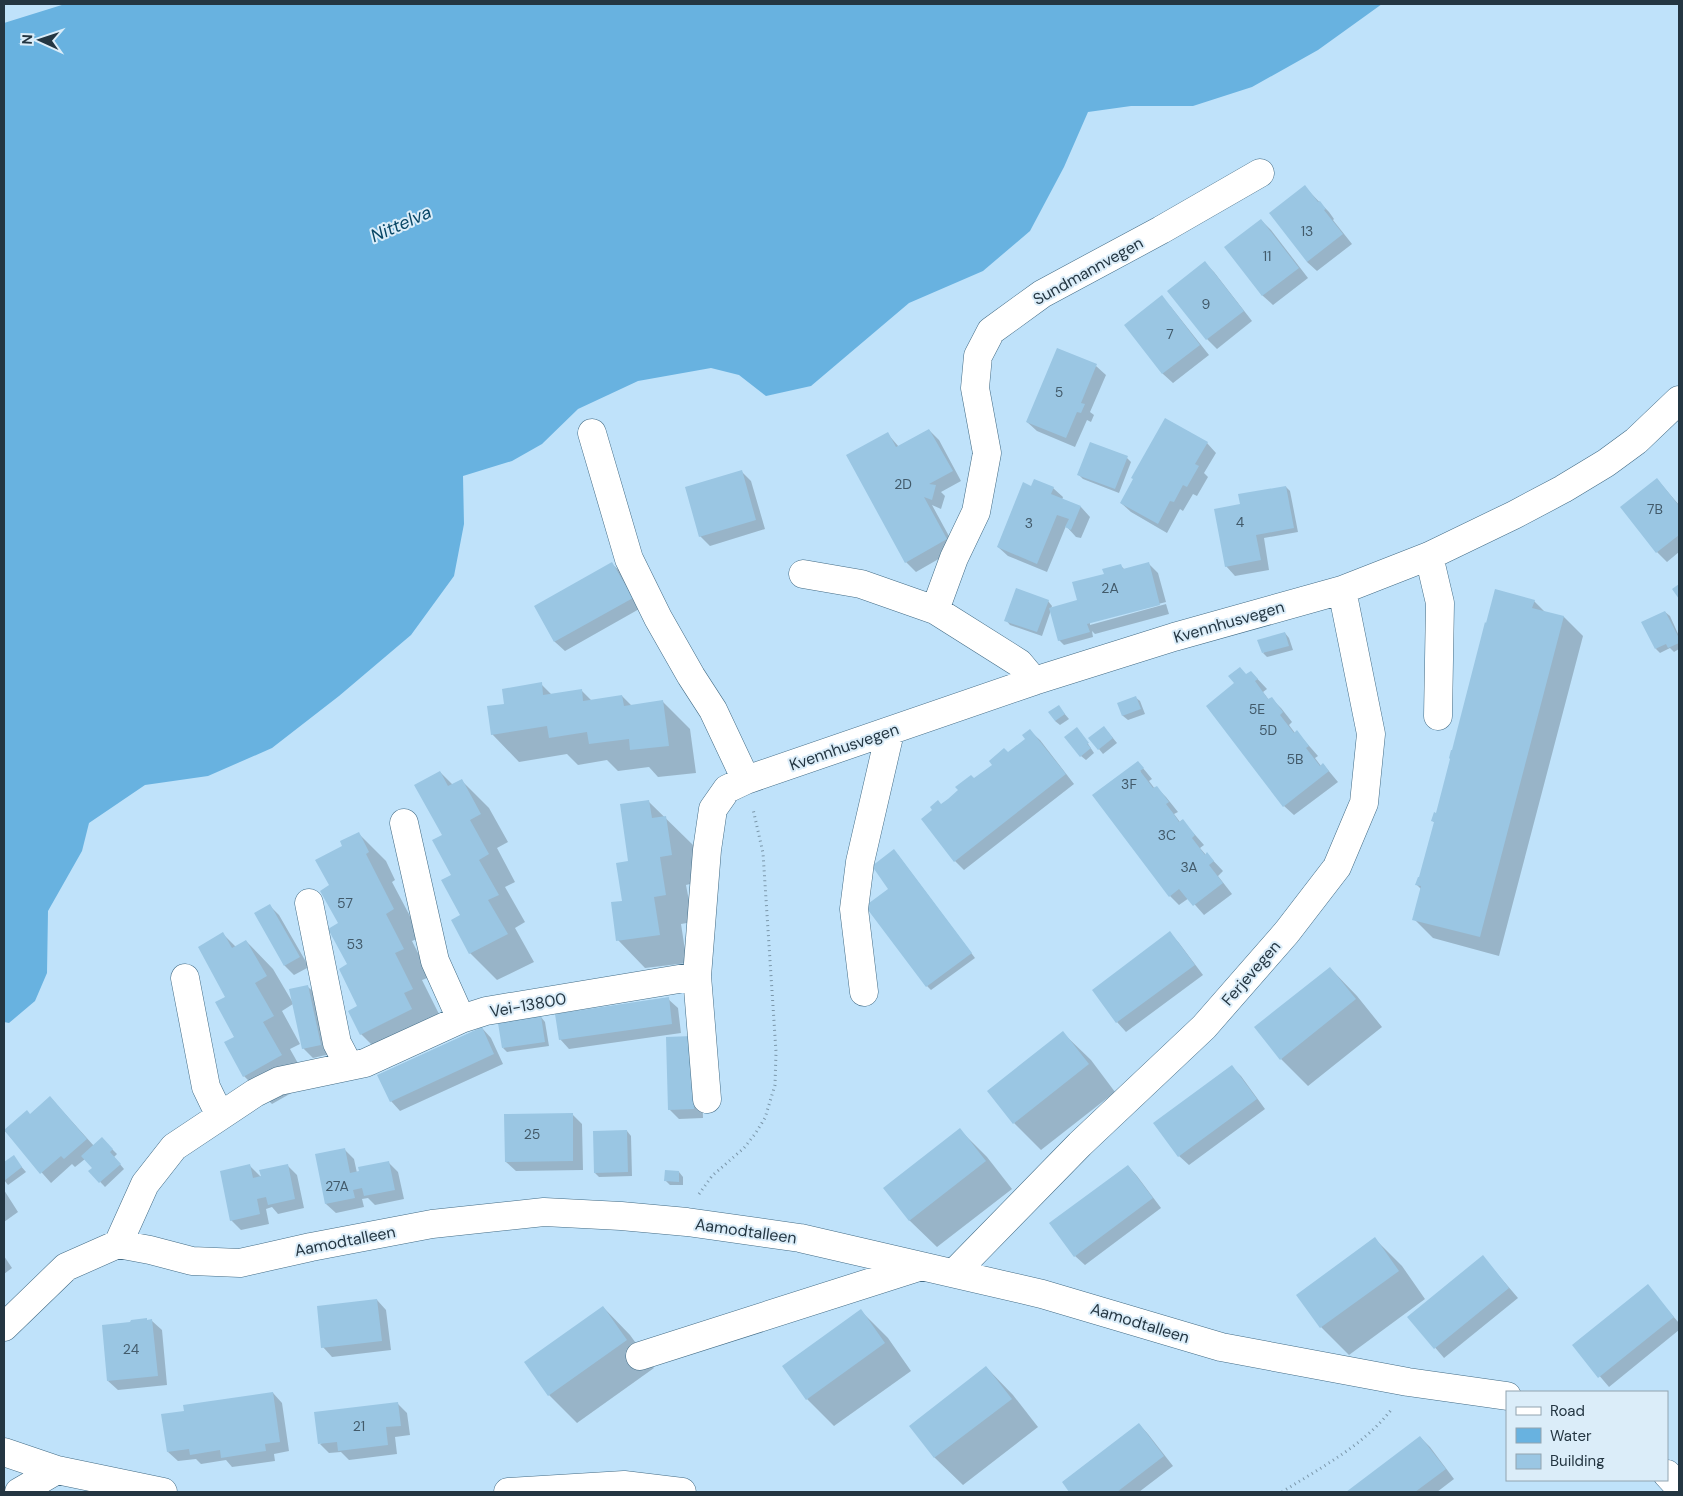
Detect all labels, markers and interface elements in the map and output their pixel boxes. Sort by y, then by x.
north arrow [15,15,65,65]
text: N [18,34,36,45]
water label: Nittelva [367,200,435,248]
house number: 13 [1301,222,1313,240]
street label: Sundmannvegen [1029,232,1147,310]
house number: 11 [1263,247,1271,265]
house number: 9 [1202,295,1211,313]
house number: 7 [1166,325,1174,343]
house number: 5 [1055,383,1063,401]
house number: 2D [894,475,912,493]
house number: 7B [1647,500,1663,518]
house number: 4 [1236,513,1245,531]
house number: 3 [1025,514,1033,532]
house number: 2A [1101,579,1119,597]
street label: Kvennhusvegen [1171,596,1287,648]
house number: 5E [1249,700,1265,718]
street label: Kvennhusvegen [787,718,901,776]
house number: 5D [1259,721,1277,739]
house number: 5B [1287,750,1303,768]
house number: 3F [1121,775,1137,793]
house number: 3C [1158,826,1176,844]
house number: 3A [1180,858,1198,876]
house number: 57 [337,894,353,912]
house number: 53 [347,935,363,953]
street label: Ferjevegen [1217,936,1285,1010]
street label: Vei-13800 [488,988,568,1022]
house number: 25 [524,1125,540,1143]
house number: 27A [325,1177,349,1195]
street label: Aamodtalleen [694,1213,798,1249]
street label: Aamodtalleen [293,1221,397,1261]
street label: Aamodtalleen [1088,1298,1192,1348]
house number: 24 [123,1340,140,1358]
legend [1506,1391,1668,1481]
text: Road [1550,1401,1585,1421]
house number: 21 [353,1417,365,1435]
text: Water [1550,1426,1592,1446]
text: Building [1550,1451,1605,1471]

